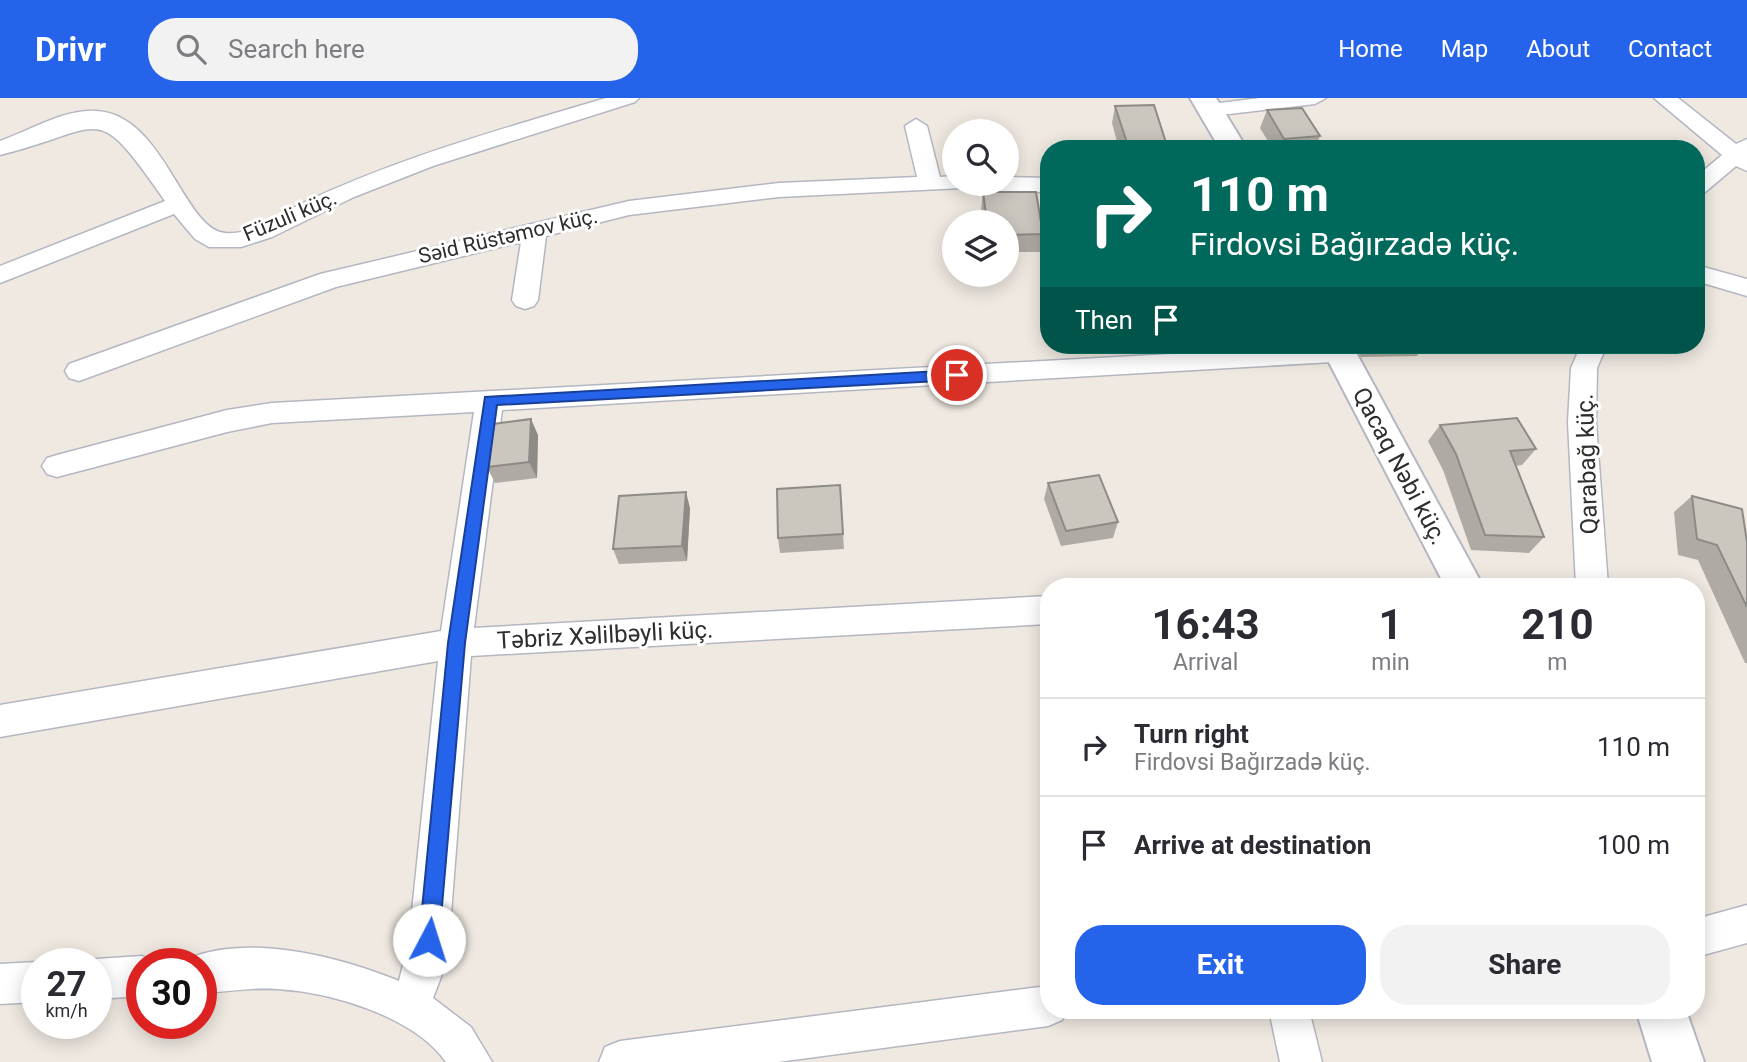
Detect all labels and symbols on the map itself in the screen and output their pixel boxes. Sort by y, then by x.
street label: Füzuli küç. [240,186,340,246]
street label: Səid Rüstəmov küç. [416,204,600,268]
pin [927,345,987,405]
street label: Qacaq Nəbi küç. [1347,383,1453,549]
street label: Qarabağ küç. [1571,393,1603,535]
street label: Təbriz Xəlilbəyli küç. [496,615,714,655]
position arrow [392,903,466,977]
speed limit sign: 30 [126,948,217,1039]

